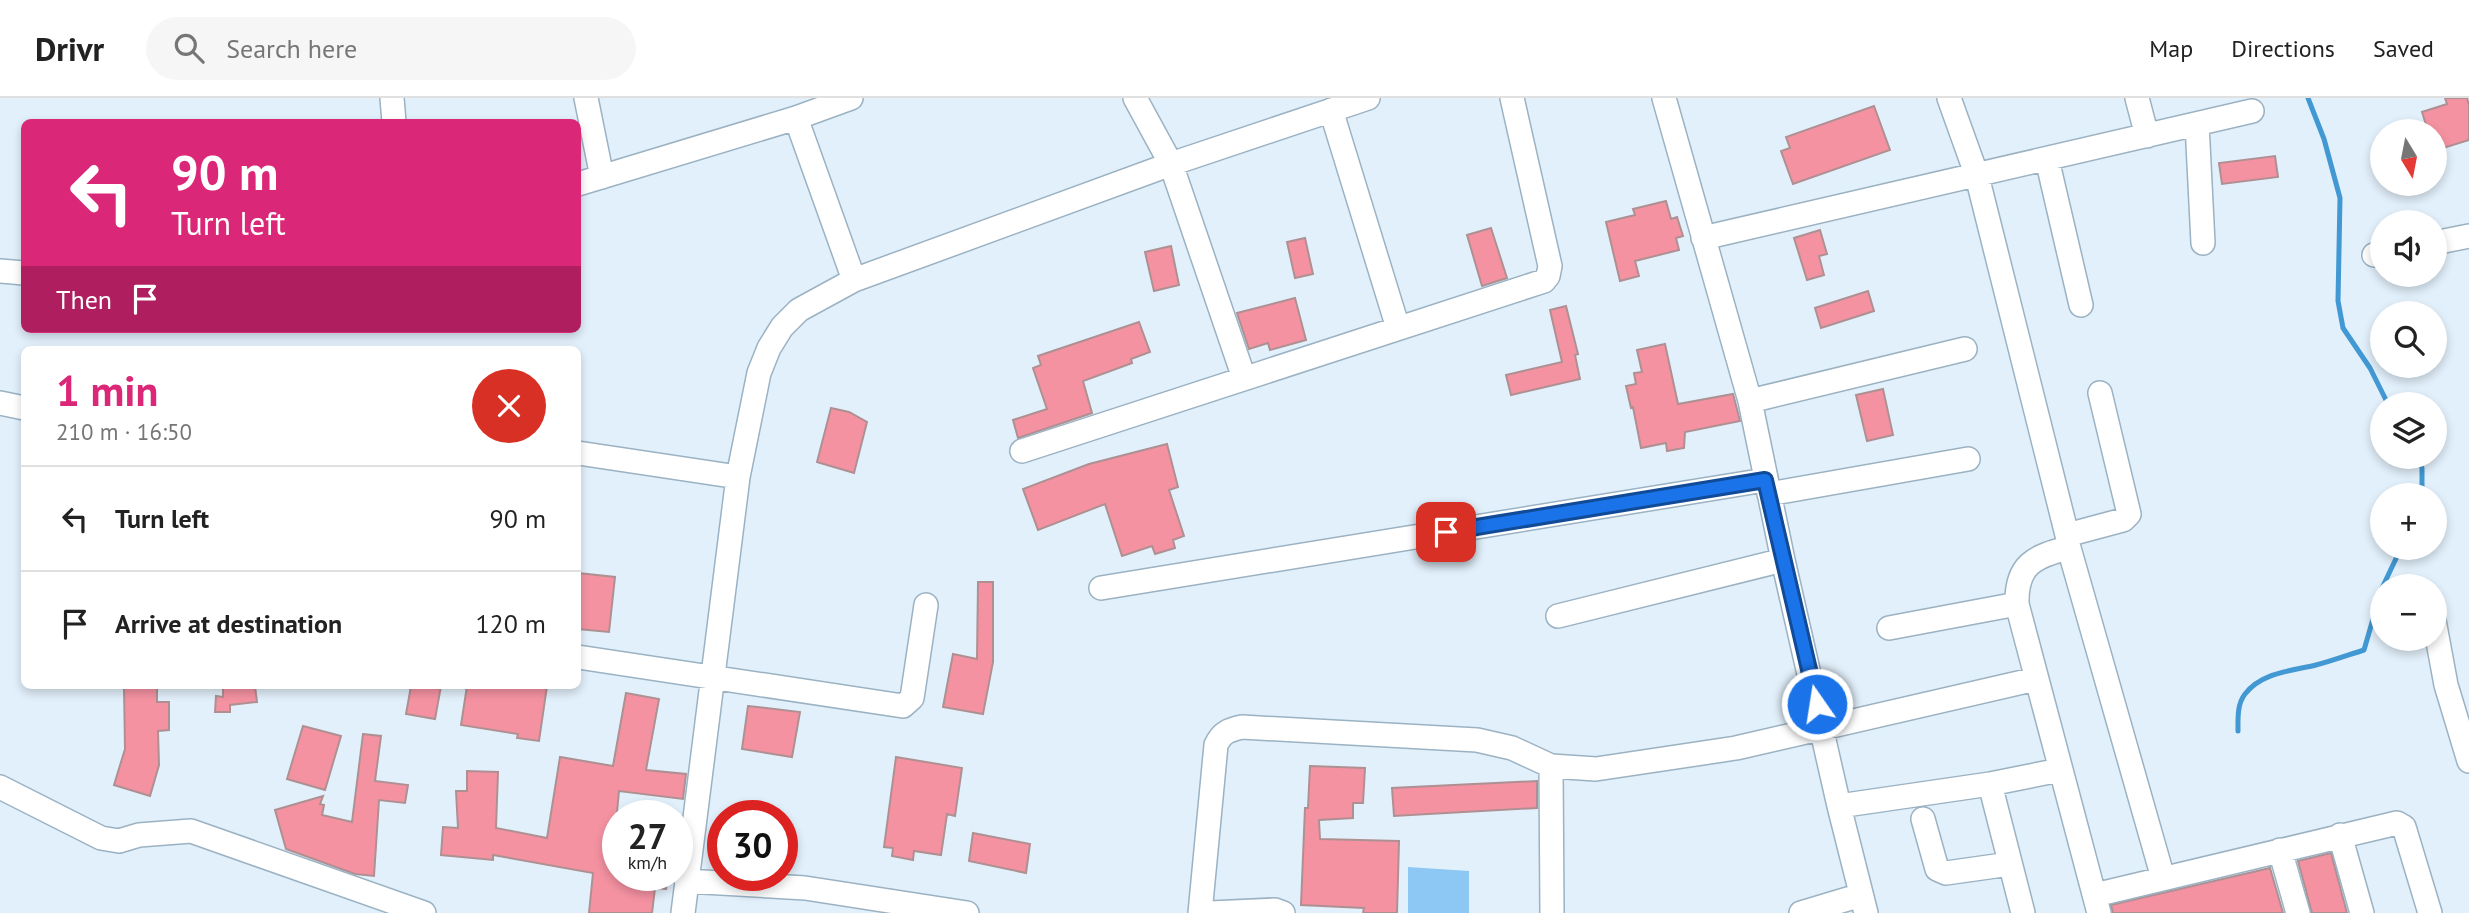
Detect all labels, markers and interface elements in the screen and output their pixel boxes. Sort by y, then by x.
search box [146,17,636,80]
text: Drivr [35,27,104,70]
icon: search [170,29,208,67]
text: Search here [226,32,357,65]
text: Map [2149,33,2193,64]
text: Directions [2231,33,2335,64]
text: Saved [2373,33,2434,64]
north arrow [2370,119,2446,196]
map controls [2370,119,2447,651]
text: 90 m [171,140,278,204]
icon: left [56,147,147,238]
text: Turn left [171,202,286,244]
button: sound [2370,210,2447,287]
icon: arrive [126,280,164,318]
text: Then [56,283,112,316]
button: search [2370,301,2447,378]
text: 1 min [56,363,158,418]
button: close [472,369,546,443]
button: layers [2370,392,2447,469]
text: 210 m · 16:50 [56,417,192,446]
button: + [2370,483,2447,560]
icon: left [56,500,94,538]
text: Turn left [115,502,209,535]
text: 90 m [490,502,546,535]
pin [1416,502,1476,562]
icon: arrive [1427,513,1465,551]
button: − [2370,574,2447,651]
icon: arrive [56,605,94,643]
text: Arrive at destination [115,607,342,640]
text: 120 m [475,607,546,640]
position arrow [1780,667,1854,741]
speed limit sign: 30 [707,800,798,891]
text: 27 [628,813,667,859]
text: km/h [628,851,667,874]

